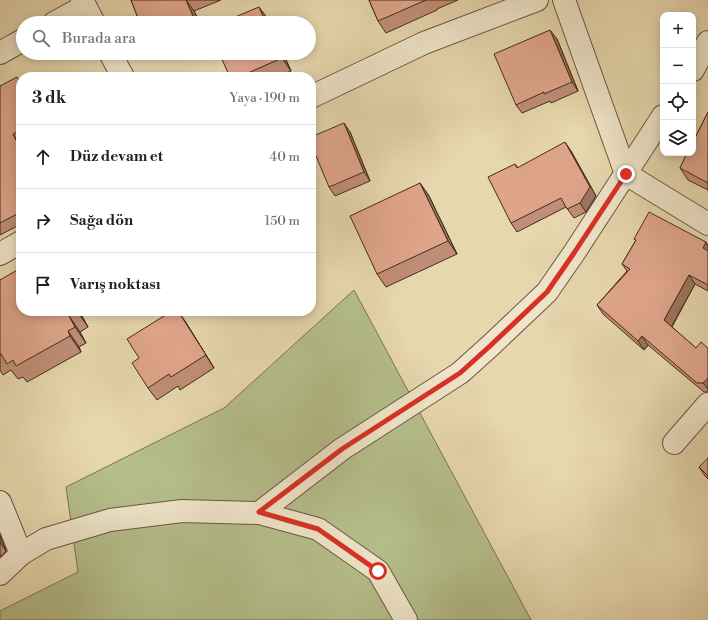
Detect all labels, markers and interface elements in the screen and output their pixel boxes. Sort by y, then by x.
map controls [660,12,696,156]
button: + [660,12,696,48]
search box [16,16,316,60]
icon: search [30,27,52,49]
text: Burada ara [62,29,136,48]
button: − [660,48,696,84]
button: locate [660,84,696,120]
text: 3 dk [32,87,66,109]
text: Yaya · 190 m [230,90,300,106]
button: layers [660,120,696,156]
icon: ahead [32,146,54,168]
text: Düz devam et [70,147,163,166]
text: 40 m [270,149,300,165]
route end [617,165,635,183]
icon: right [32,210,54,232]
text: Sağa dön [70,211,133,230]
text: 150 m [265,213,300,229]
icon: arrive [32,274,54,296]
text: Varış noktası [70,275,161,294]
route start [369,562,387,580]

